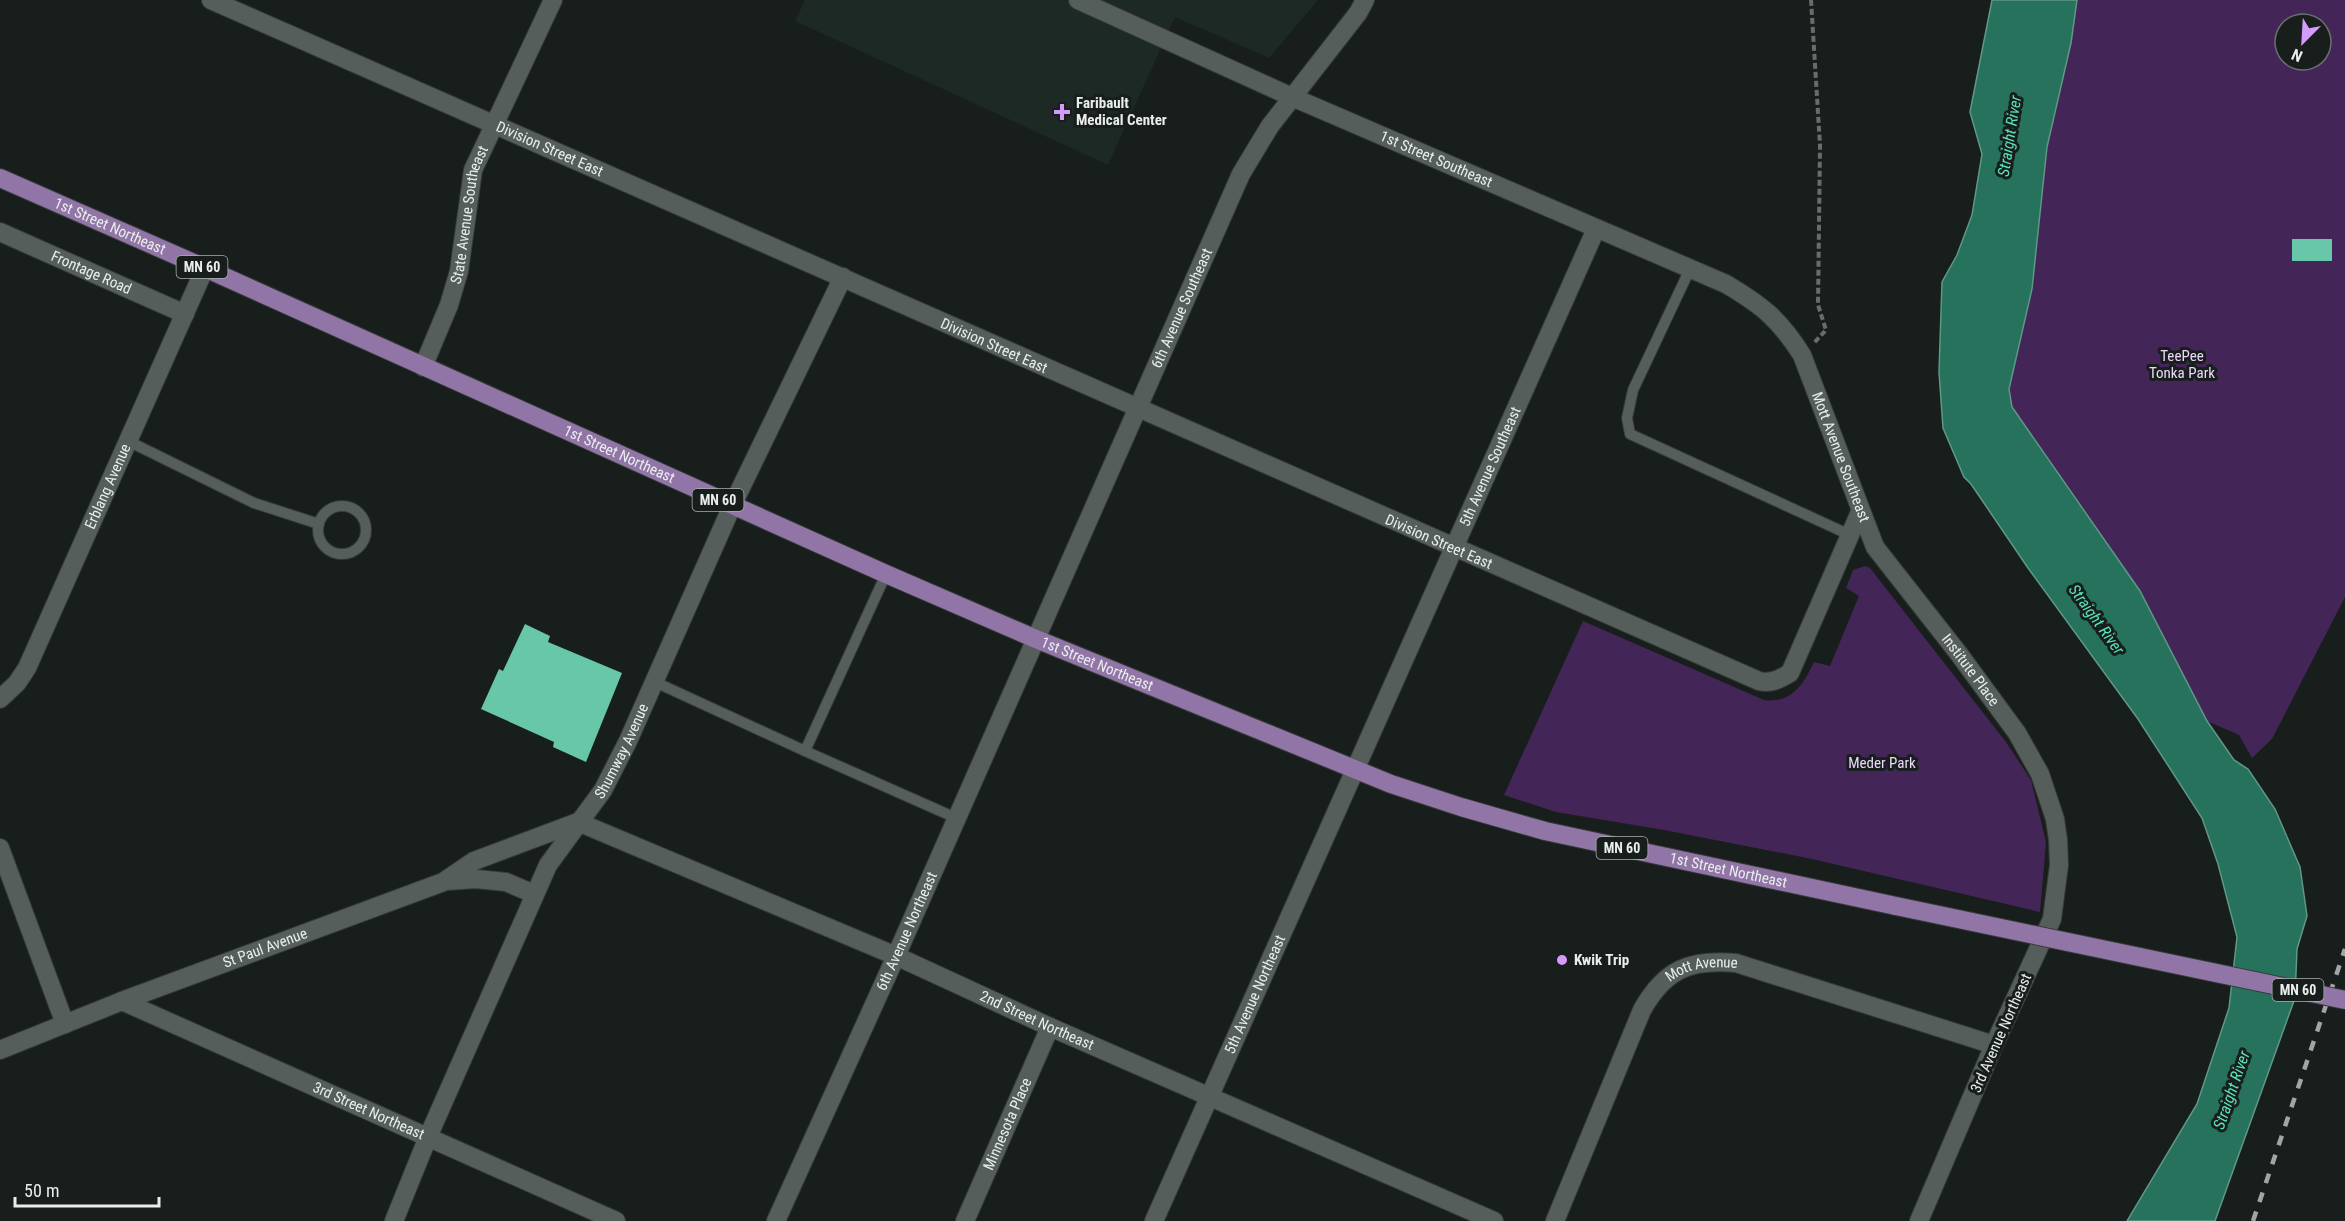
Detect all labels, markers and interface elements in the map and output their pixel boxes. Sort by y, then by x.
north arrow [2273,12,2333,72]
text: N [2289,45,2305,66]
water label: Straight River [1994,93,2025,178]
place label: Faribault Medical Center [1076,94,1167,129]
marker: Faribault Medical Center [1053,103,1071,121]
street label: Division Street East [493,117,606,180]
street label: 1st Street Southeast [1377,127,1495,191]
street label: State Avenue Southeast [447,143,492,286]
street label: 1st Street Northeast [51,194,168,259]
street label: 6th Avenue Southeast [1148,245,1216,371]
street label: Frontage Road [48,247,134,298]
road number: MN 60 [176,256,228,278]
street label: Division Street East [938,314,1050,377]
park label: TeePee Tonka Park [2149,347,2215,382]
street label: Mott Avenue Southeast [1808,389,1874,525]
street label: 5th Avenue Southeast [1456,404,1525,529]
street label: 1st Street Northeast [561,421,678,487]
street label: Erblang Avenue [81,441,135,532]
road number: MN 60 [692,489,744,511]
street label: Division Street East [1383,510,1495,573]
water label: Straight River [2065,581,2129,659]
street label: Institute Place [1938,630,2003,710]
street label: 1st Street Northeast [1038,633,1156,695]
street label: Shumway Avenue [591,701,652,802]
park label: Meder Park [1848,754,1916,772]
road number: MN 60 [1596,837,1648,859]
street label: 1st Street Northeast [1668,849,1789,892]
street label: 6th Avenue Northeast [873,869,941,993]
street label: St Paul Avenue [220,924,310,972]
street label: 5th Avenue Northeast [1221,932,1289,1057]
place label: Kwik Trip [1574,951,1629,969]
marker: Kwik Trip [1555,953,1569,967]
street label: Mott Avenue [1662,953,1738,985]
street label: 3rd Avenue Northeast [1967,971,2035,1095]
road number: MN 60 [2272,979,2324,1001]
street label: 2nd Street Northeast [977,987,1097,1054]
water label: Straight River [2209,1047,2254,1132]
street label: Minnesota Place [979,1075,1036,1173]
street label: 3rd Street Northeast [310,1078,427,1144]
scale bar [15,1170,159,1208]
text: 50 m [24,1180,59,1201]

